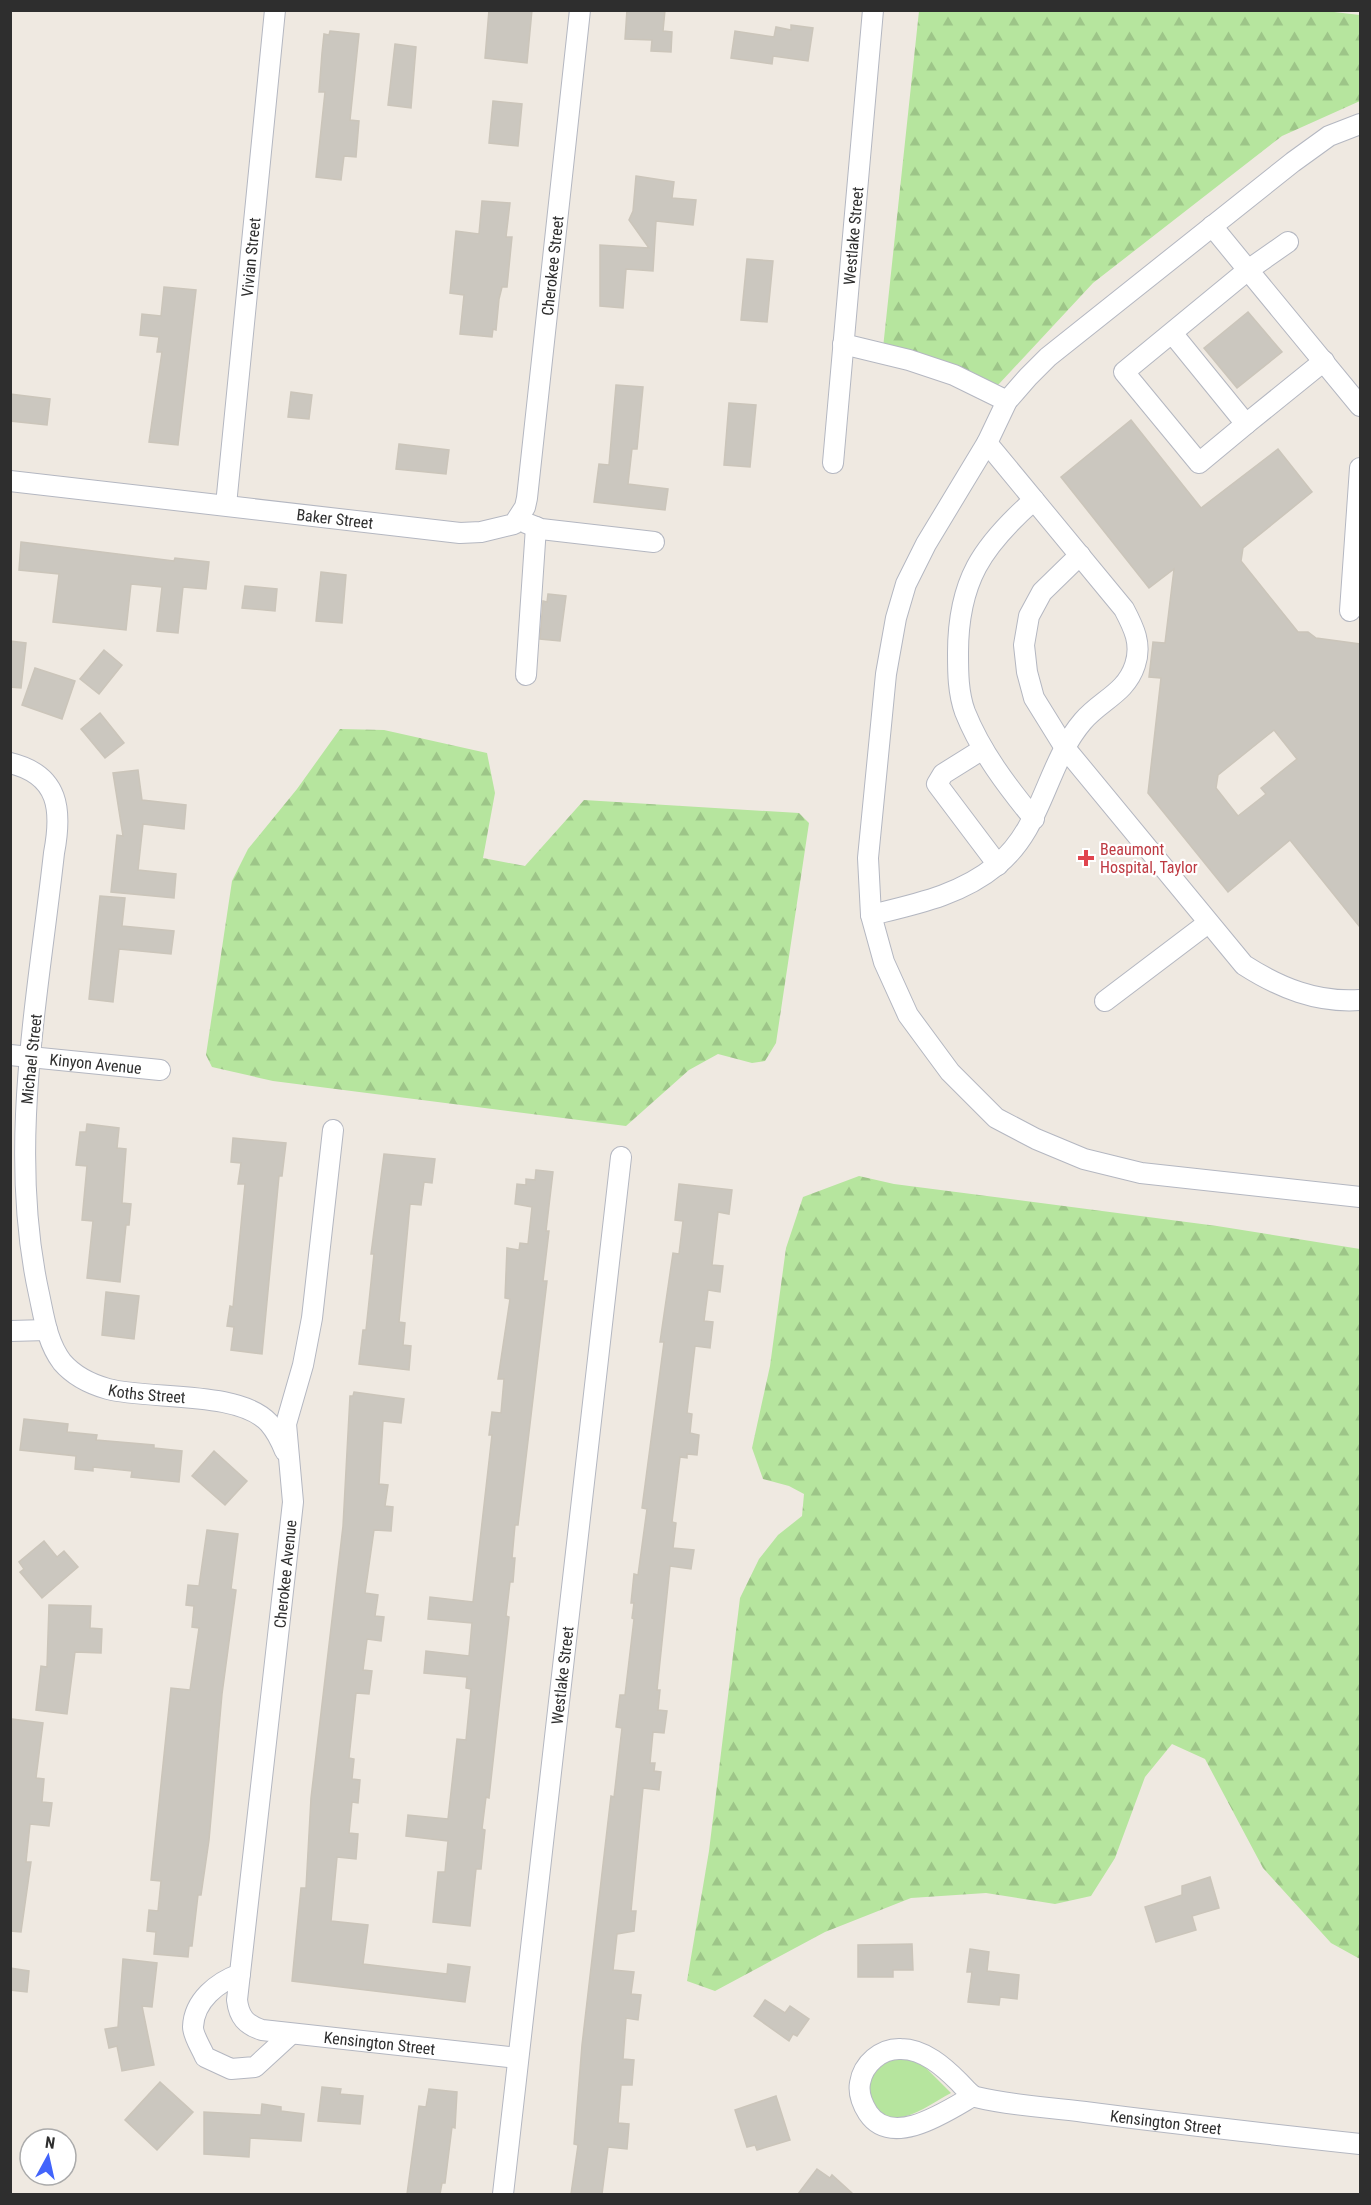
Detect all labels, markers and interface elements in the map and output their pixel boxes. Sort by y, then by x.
street label: Westlake Street [840,186,867,286]
street label: Cherokee Street [538,215,568,317]
street label: Vivian Street [238,216,264,298]
street label: Baker Street [295,505,374,533]
place label: Beaumont Hospital, Taylor [1100,840,1198,877]
marker: Beaumont Hospital, Taylor [1077,849,1095,867]
street label: Michael Street [17,1013,46,1105]
street label: Kinyon Avenue [49,1050,142,1078]
street label: Koths Street [106,1380,187,1407]
street label: Cherokee Avenue [270,1519,301,1629]
street label: Westlake Street [548,1625,578,1725]
street label: Kensington Street [323,2028,436,2059]
street label: Kensington Street [1109,2106,1223,2139]
north arrow [18,2127,78,2187]
text: N [44,2133,56,2153]

